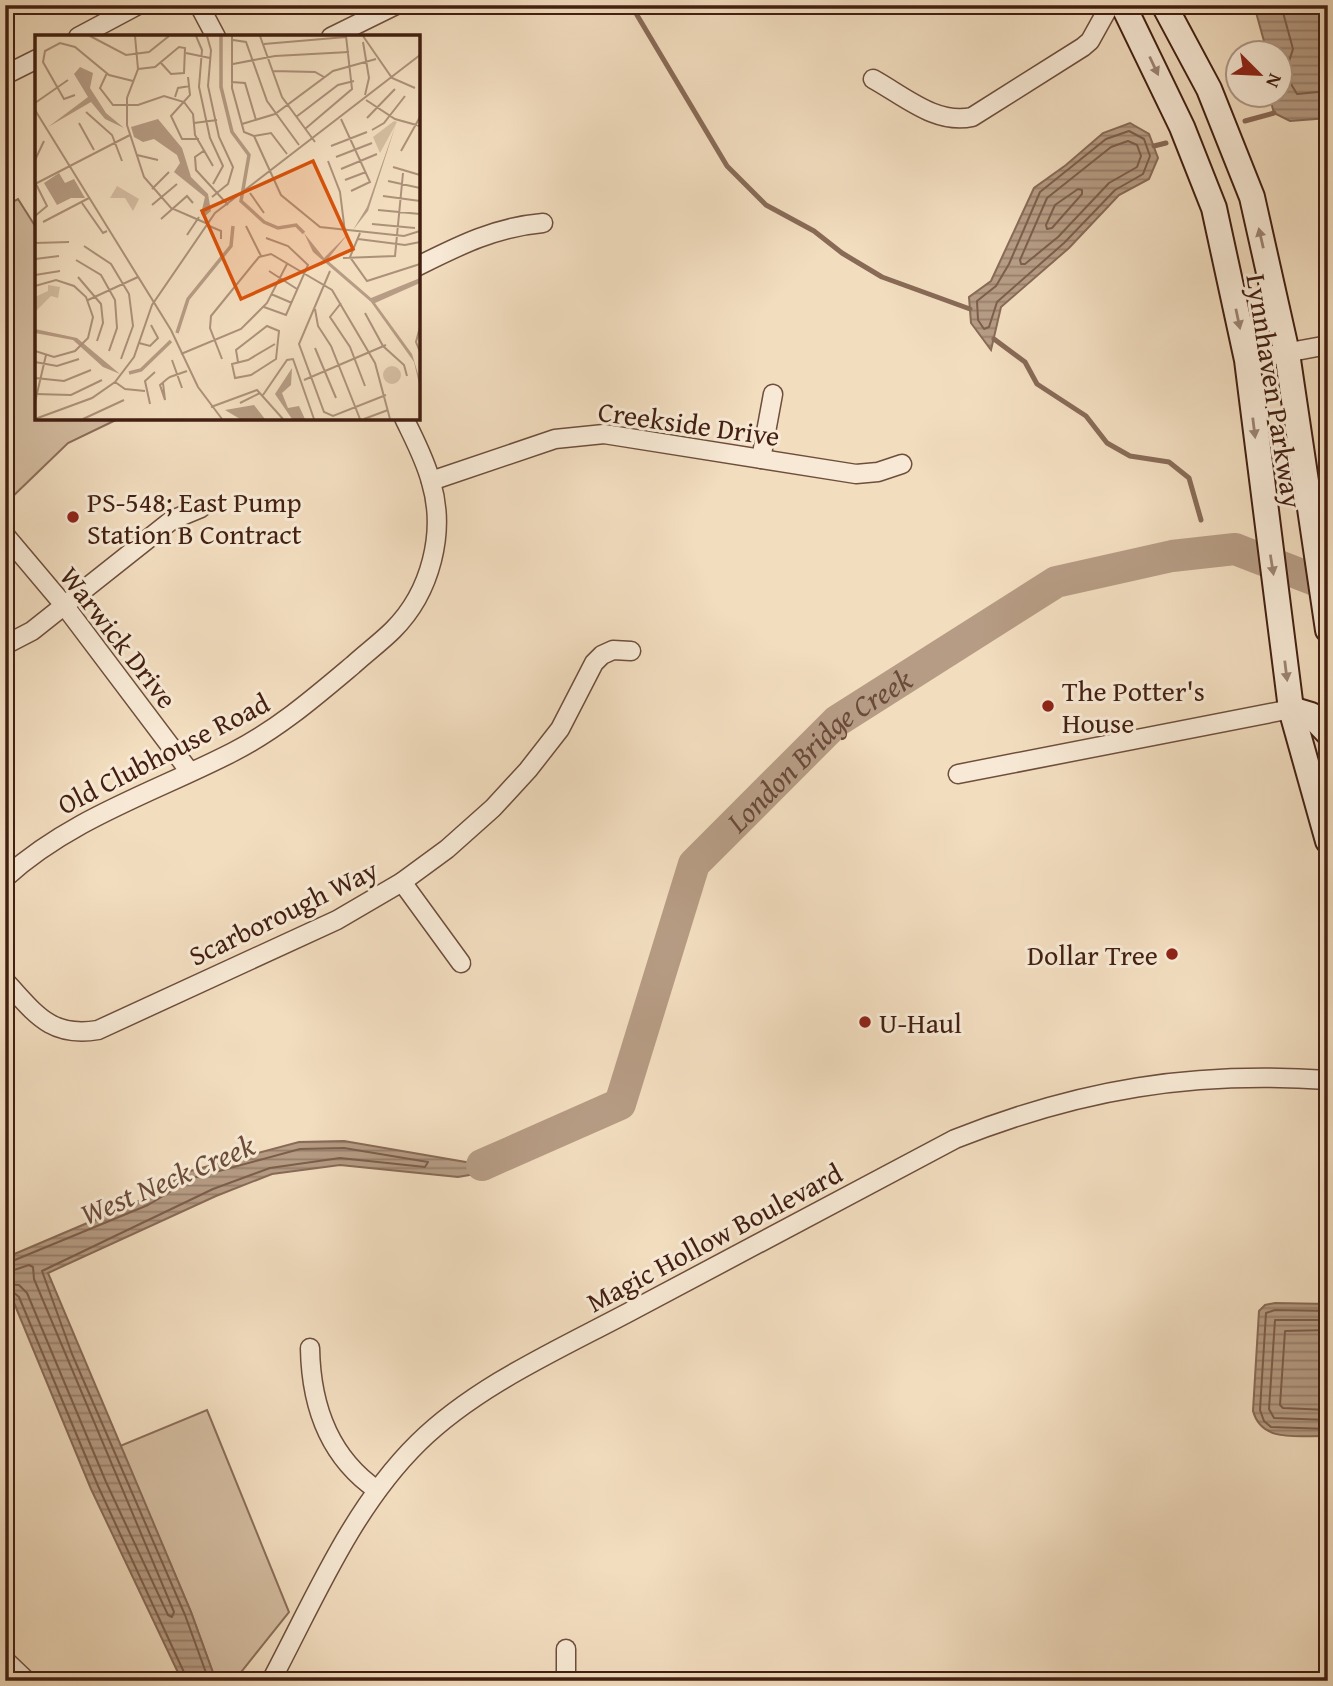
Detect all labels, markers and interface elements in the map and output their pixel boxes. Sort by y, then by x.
inset map [35,35,420,420]
north arrow [1224,38,1294,108]
one-way arrow [1148,56,1160,76]
text: N [1259,69,1290,93]
one-way arrow [1256,227,1267,249]
street label: Lynnhaven Parkway [1236,271,1314,511]
one-way arrow [1232,308,1243,330]
street label: Creekside Drive [596,390,782,456]
one-way arrow [1249,417,1260,439]
place label: PS-548; East Pump Station B Contract [87,481,302,554]
marker: PS-548; East Pump Station B Contract [65,509,81,525]
one-way arrow [1267,555,1278,577]
street label: Warwick Drive [50,557,188,717]
water label: London Bridge Creek [715,657,921,843]
one-way arrow [1281,660,1292,682]
place label: The Potter's House [1062,670,1205,743]
street label: Old Clubhouse Road [50,682,276,824]
marker: The Potter's House [1040,698,1056,714]
street label: Scarborough Way [181,848,385,976]
place label: Dollar Tree [1027,934,1158,975]
marker: Dollar Tree [1164,946,1180,962]
place label: U-Haul [879,1002,962,1043]
marker: U-Haul [857,1014,873,1030]
water label: West Neck Creek [73,1122,261,1236]
street label: Magic Hollow Boulevard [579,1152,849,1322]

